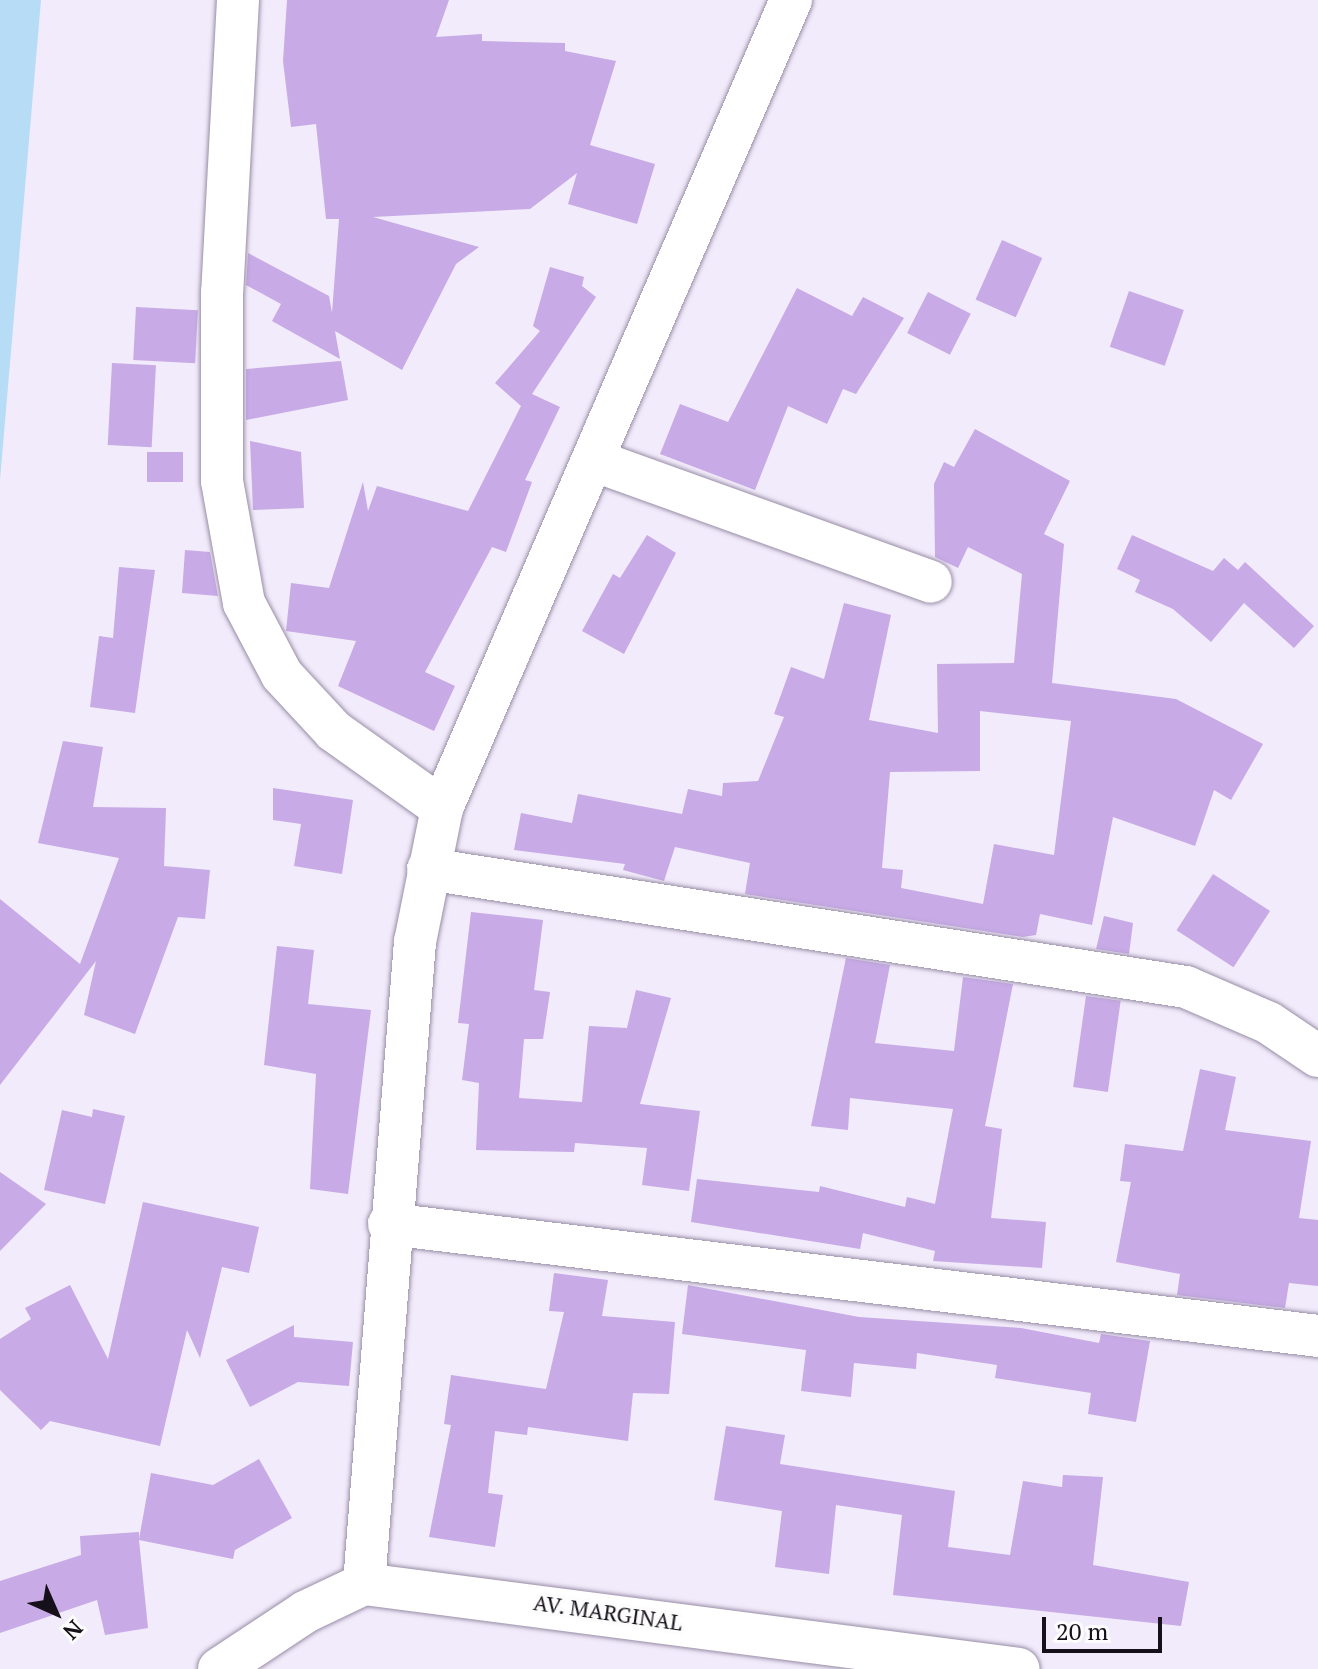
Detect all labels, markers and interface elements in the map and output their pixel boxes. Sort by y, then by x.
north arrow [16,1573,96,1653]
street label: AV. MARGINAL [531,1588,685,1636]
scale bar [1046,1601,1166,1651]
text: N [57,1614,89,1646]
text: 20 m [1056,1615,1108,1647]

